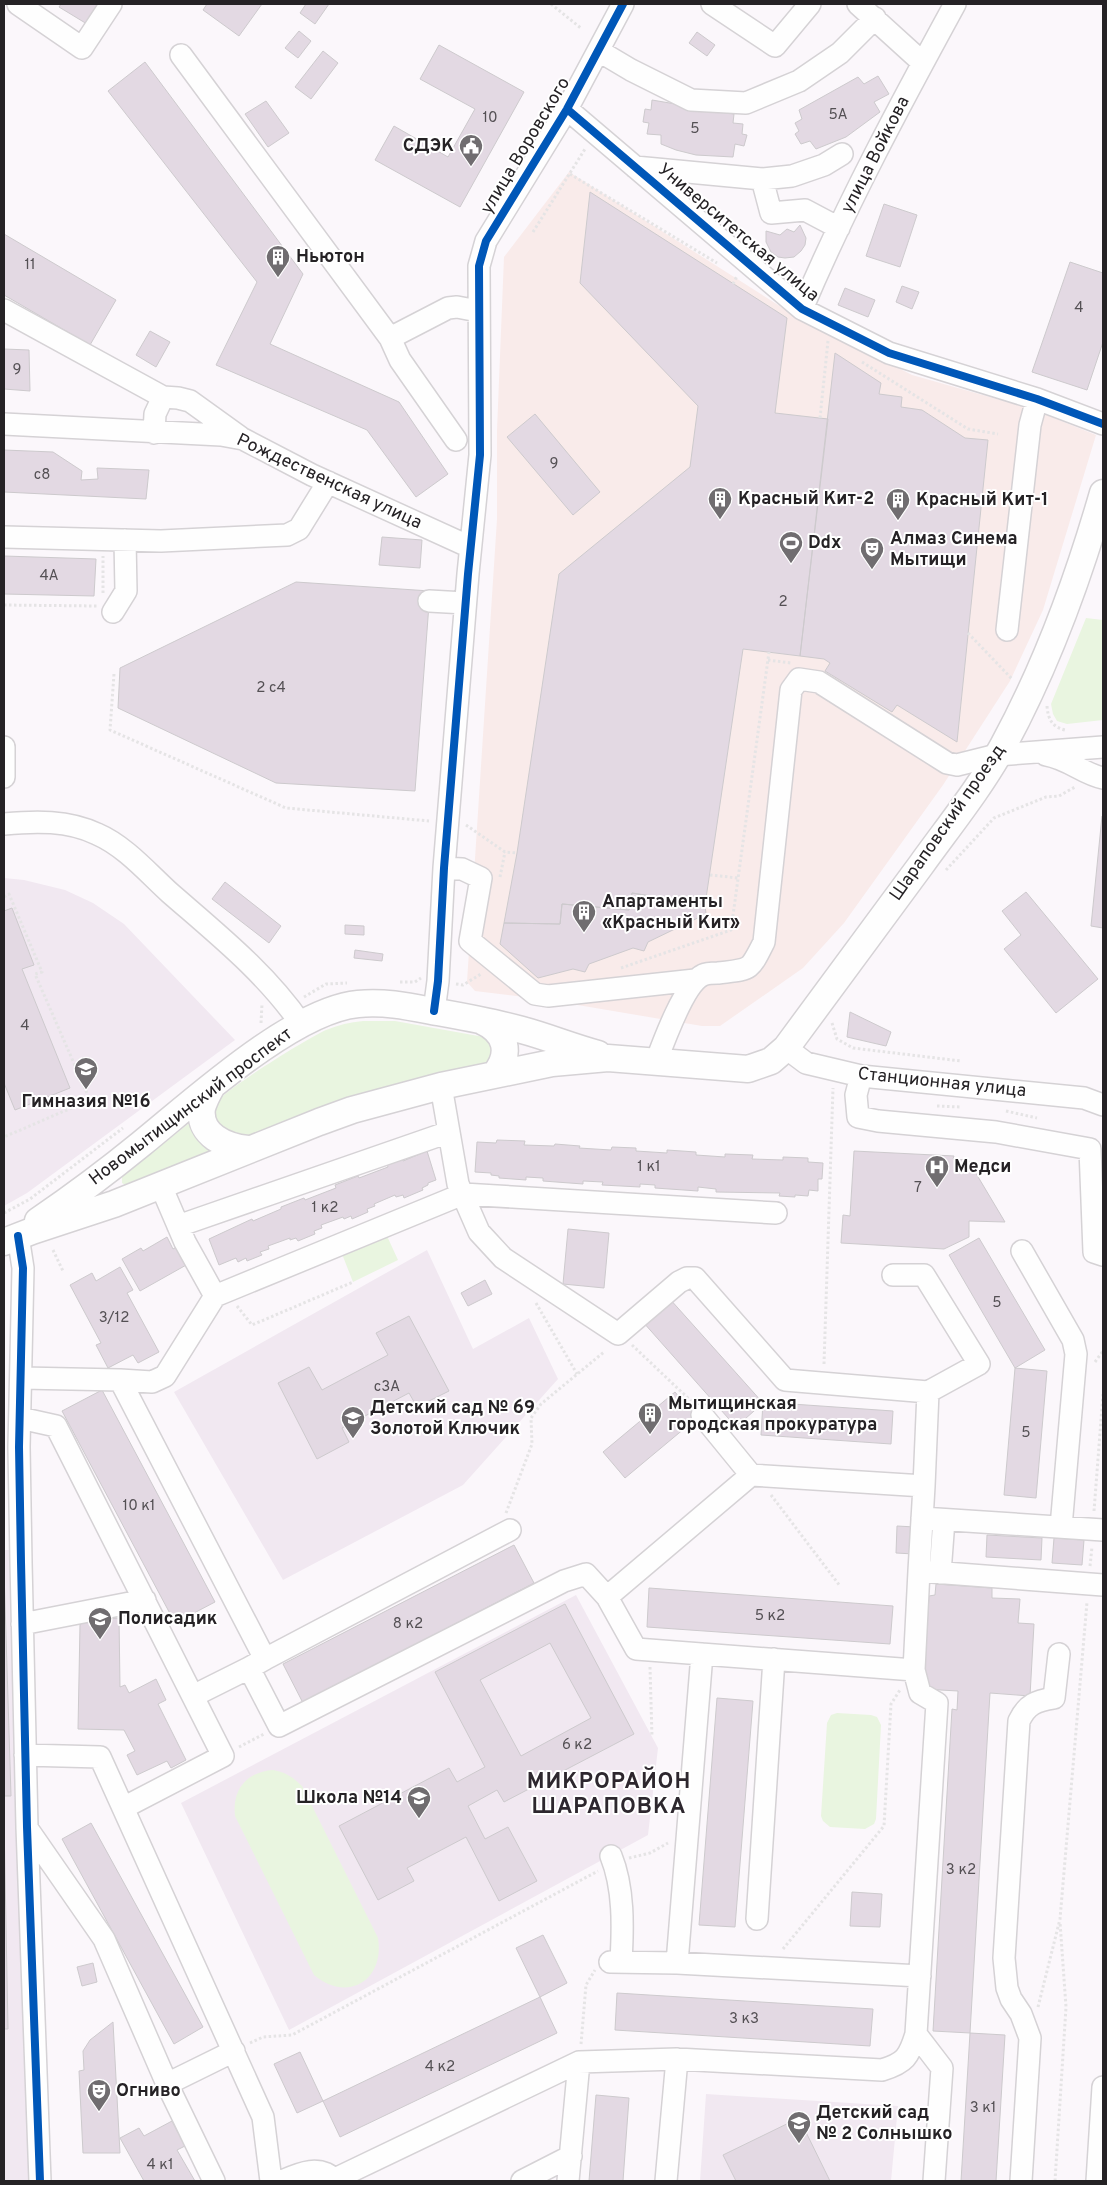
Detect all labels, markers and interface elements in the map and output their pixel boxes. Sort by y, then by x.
street label: улица Воровского [476,73,576,219]
street label: улица Войкова [837,92,915,218]
house number: 5А [828,106,848,125]
house number: 10 [482,109,498,128]
house number: 5 [690,120,700,139]
public building icon: СДЭК [458,133,484,167]
place label: СДЭК [403,135,454,158]
street label: Университетская улица [653,159,823,307]
building icon: Ньютон [265,244,291,278]
place label: Ньютон [296,246,365,269]
house number: 11 [24,256,36,275]
house number: 4 [1074,299,1084,318]
house number: 9 [13,361,21,380]
street label: Рождественская улица [233,429,425,535]
house number: 9 [550,455,558,474]
house number: с8 [34,466,50,485]
building icon: Красный Кит-2 [707,486,733,520]
building icon: Красный Кит-1 [885,487,911,521]
place label: Красный Кит-2 [738,488,874,511]
place label: Красный Кит-1 [916,489,1049,512]
place label: Алмаз Синема Мытищи [890,528,1018,572]
sports icon: Ddx [778,530,804,564]
place label: Ddx [808,532,841,555]
theatre icon: Алмаз Синема Мытищи [859,536,885,570]
house number: 4А [39,567,59,586]
house number: 2 [778,593,788,612]
house number: 2 с4 [256,679,286,698]
street label: Шараповский проезд [885,740,1011,906]
place label: Апартаменты «Красный Кит» [602,891,740,935]
building icon: Апартаменты «Красный Кит» [571,899,597,933]
house number: 4 [20,1017,30,1036]
street label: Новомытищинский проспект [85,1023,297,1191]
school or university icon: Гимназия №16 [73,1056,99,1090]
street label: Станционная улица [857,1063,1027,1103]
place label: Гимназия №16 [21,1091,151,1114]
hospital icon: Медси [924,1154,950,1188]
place label: Медси [954,1156,1011,1179]
house number: 1 к1 [637,1158,661,1177]
house number: 7 [914,1179,922,1198]
house number: 1 к2 [312,1199,338,1218]
house number: 5 [992,1294,1002,1313]
house number: 3/12 [99,1309,129,1328]
house number: с3А [374,1378,400,1397]
place label: Мытищинская городская прокуратура [668,1393,877,1437]
place label: Детский сад № 69 Золотой Ключик [370,1397,535,1441]
building icon: Мытищинская городская прокуратура [637,1401,663,1435]
school or university icon: Детский сад № 69 Золотой Ключик [340,1405,366,1439]
house number: 5 [1021,1424,1031,1443]
house number: 10 к1 [123,1497,155,1516]
school or university icon: Полисадик [87,1606,113,1640]
house number: 5 к2 [755,1607,785,1626]
place label: Полисадик [118,1608,218,1631]
house number: 8 к2 [393,1615,423,1634]
house number: 6 к2 [562,1736,592,1755]
district label: МИКРОРАЙОН ШАРАПОВКА [527,1766,691,1821]
school or university icon: Школа №14 [406,1785,432,1819]
place label: Школа №14 [296,1787,402,1810]
house number: 3 к2 [946,1861,976,1880]
house number: 3 к3 [729,2010,759,2029]
house number: 4 к2 [425,2058,455,2077]
theatre icon: Огниво [86,2078,112,2112]
place label: Огниво [116,2080,181,2103]
house number: 3 к1 [970,2099,996,2118]
place label: Детский сад № 2 Солнышко [816,2102,953,2146]
school or university icon: Детский сад № 2 Солнышко [786,2110,812,2144]
house number: 4 к1 [147,2156,174,2175]

